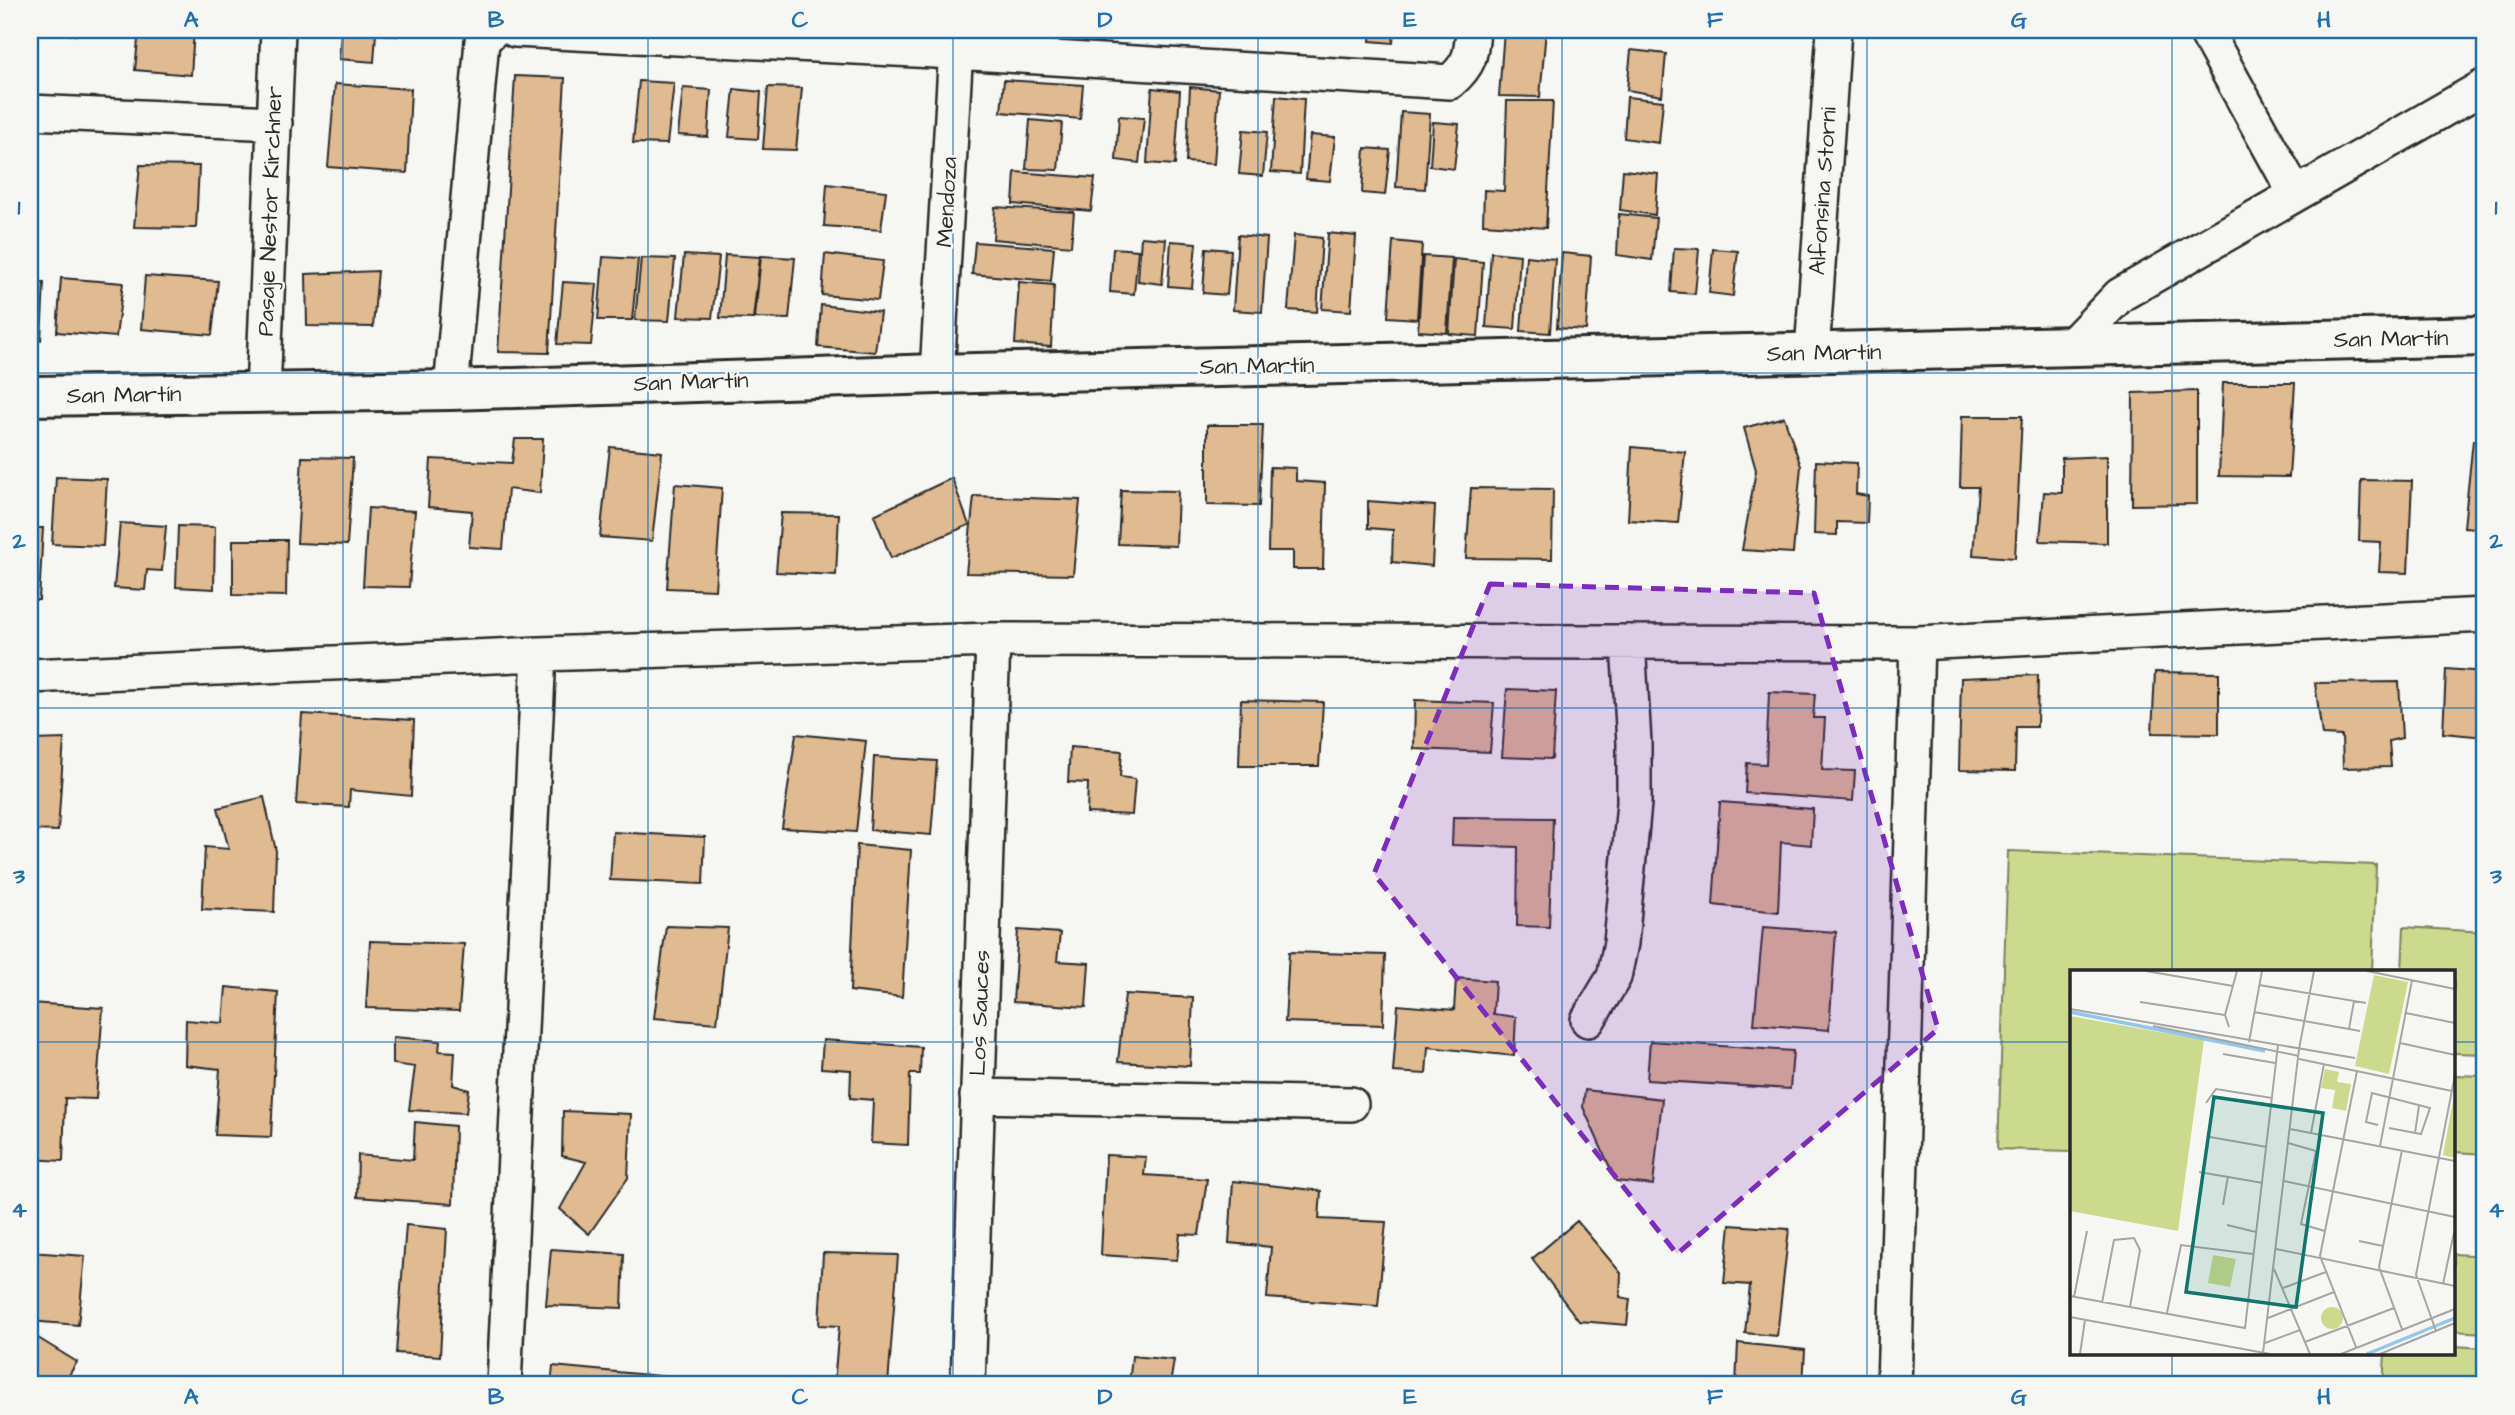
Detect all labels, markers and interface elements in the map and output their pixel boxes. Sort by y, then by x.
text: A [184,4,199,36]
text: B [488,4,505,36]
text: C [792,4,809,36]
text: D [1098,4,1113,36]
text: E [1403,4,1417,36]
text: F [1707,4,1724,36]
text: G [2011,4,2027,36]
text: H [2317,4,2331,36]
street label: Pasaje Nestor Kirchner [250,85,290,337]
street label: Alfonsina Storni [1801,105,1845,276]
street label: Mendoza [929,156,965,248]
text: 1 [18,191,21,223]
text: 1 [2495,191,2498,223]
street label: San Martín [2333,322,2449,356]
street label: San Martín [1766,336,1882,370]
street label: San Martín [1199,349,1315,383]
street label: San Martín [633,364,749,400]
street label: San Martín [66,378,182,412]
text: 2 [11,525,26,557]
text: 2 [2488,525,2503,557]
text: 3 [12,860,25,892]
text: 3 [2489,860,2502,892]
street label: Los Sauces [962,949,998,1077]
inset map [2070,970,2456,1356]
text: 4 [11,1194,27,1226]
text: 4 [2488,1194,2504,1226]
text: A [184,1381,199,1413]
text: B [488,1381,505,1413]
text: C [792,1381,809,1413]
text: D [1098,1381,1113,1413]
text: E [1403,1381,1417,1413]
text: F [1707,1381,1724,1413]
text: G [2011,1381,2027,1413]
text: H [2317,1381,2331,1413]

